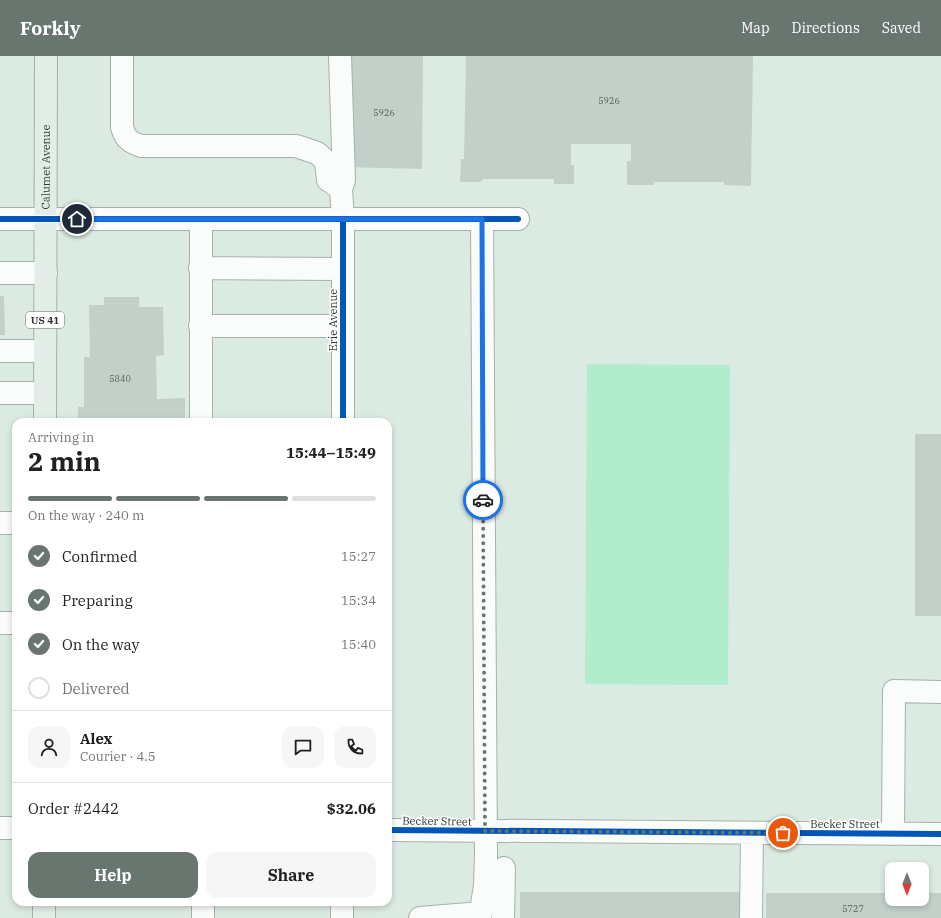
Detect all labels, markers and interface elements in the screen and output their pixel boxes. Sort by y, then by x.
text: Forkly [20,16,80,40]
text: Map [741,19,770,37]
text: Directions [792,19,860,37]
text: Saved [882,19,921,37]
house number: 5926 [598,95,620,106]
house number: 5926 [373,107,395,118]
street label: Calumet Avenue [39,125,53,209]
pin [60,202,94,236]
icon: home [66,208,88,230]
street label: Erie Avenue [326,289,340,351]
road number: US 41 [26,312,64,328]
house number: 5840 [109,373,131,384]
text: Arriving in [28,429,94,446]
text: 15:44–15:49 [286,443,376,462]
text: 2 min [28,444,101,478]
courier [463,480,503,520]
icon: car [472,489,494,511]
text: On the way · 240 m [28,507,144,524]
icon: check [28,545,50,567]
text: Confirmed [62,547,137,566]
text: 15:27 [341,548,376,565]
icon: check [28,589,50,611]
text: Preparing [62,591,133,610]
text: 15:34 [341,592,376,609]
icon: check [28,633,50,655]
text: On the way [62,635,140,654]
text: 15:40 [341,636,376,653]
text: Delivered [62,679,130,698]
button: person [28,726,70,768]
button: chat [282,726,324,768]
button: phone [334,726,376,768]
text: Alex [80,729,112,748]
text: Courier · 4.5 [80,748,156,765]
text: Order #2442 [28,799,119,818]
text: $32.06 [327,799,376,818]
street label: Becker Street [402,813,472,829]
pin [766,816,800,850]
street label: Becker Street [810,817,880,831]
icon: bag [772,822,794,844]
button: Help [28,852,198,898]
button: Share [206,852,376,898]
north arrow [885,862,929,906]
map controls [885,862,929,906]
house number: 5727 [842,903,864,914]

